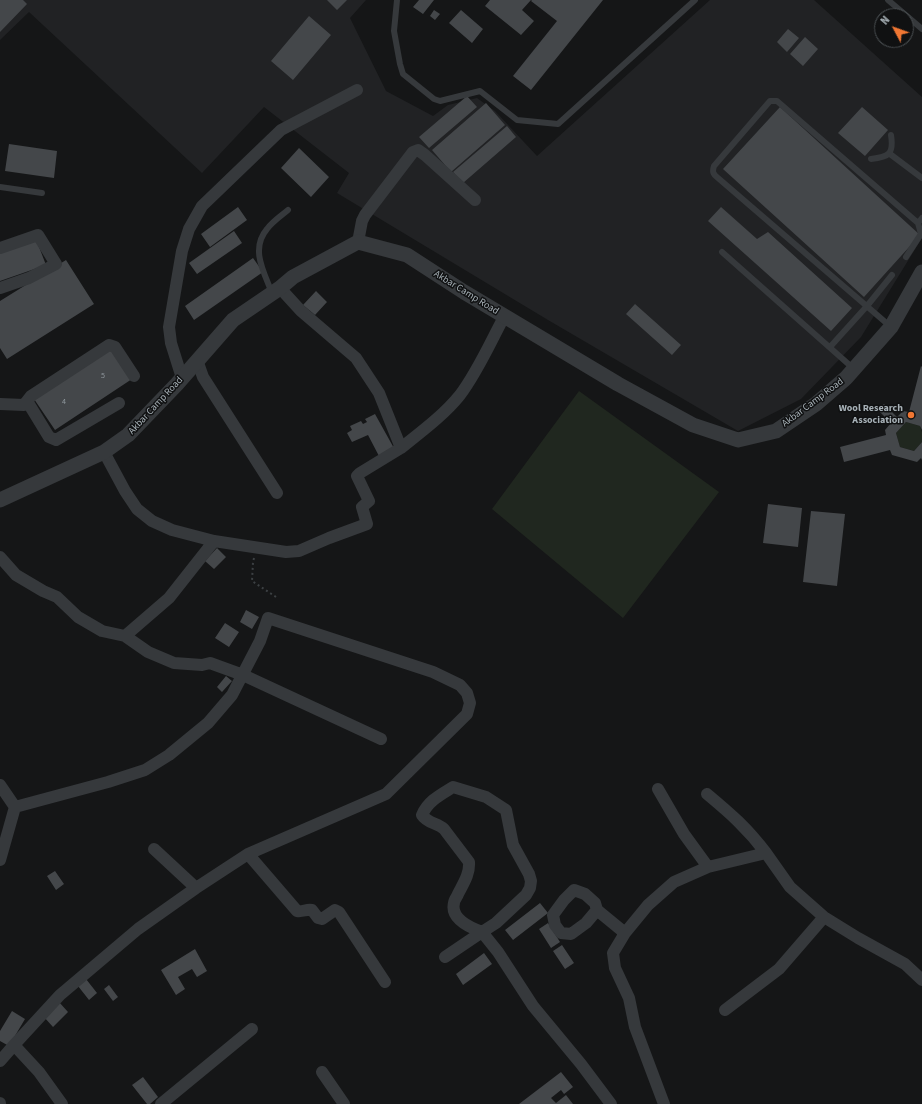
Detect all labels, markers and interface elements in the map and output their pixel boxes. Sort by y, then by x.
north arrow [874,8,914,48]
text: N [877,13,893,28]
street label: Akbar Camp Road [431,268,501,318]
house number: 5 [101,371,105,381]
street label: Akbar Camp Road [126,375,186,437]
street label: Akbar Camp Road [780,376,846,430]
house number: 4 [62,397,66,407]
place label: Wool Research Association [839,403,903,426]
marker: Wool Research Association [906,410,916,420]

